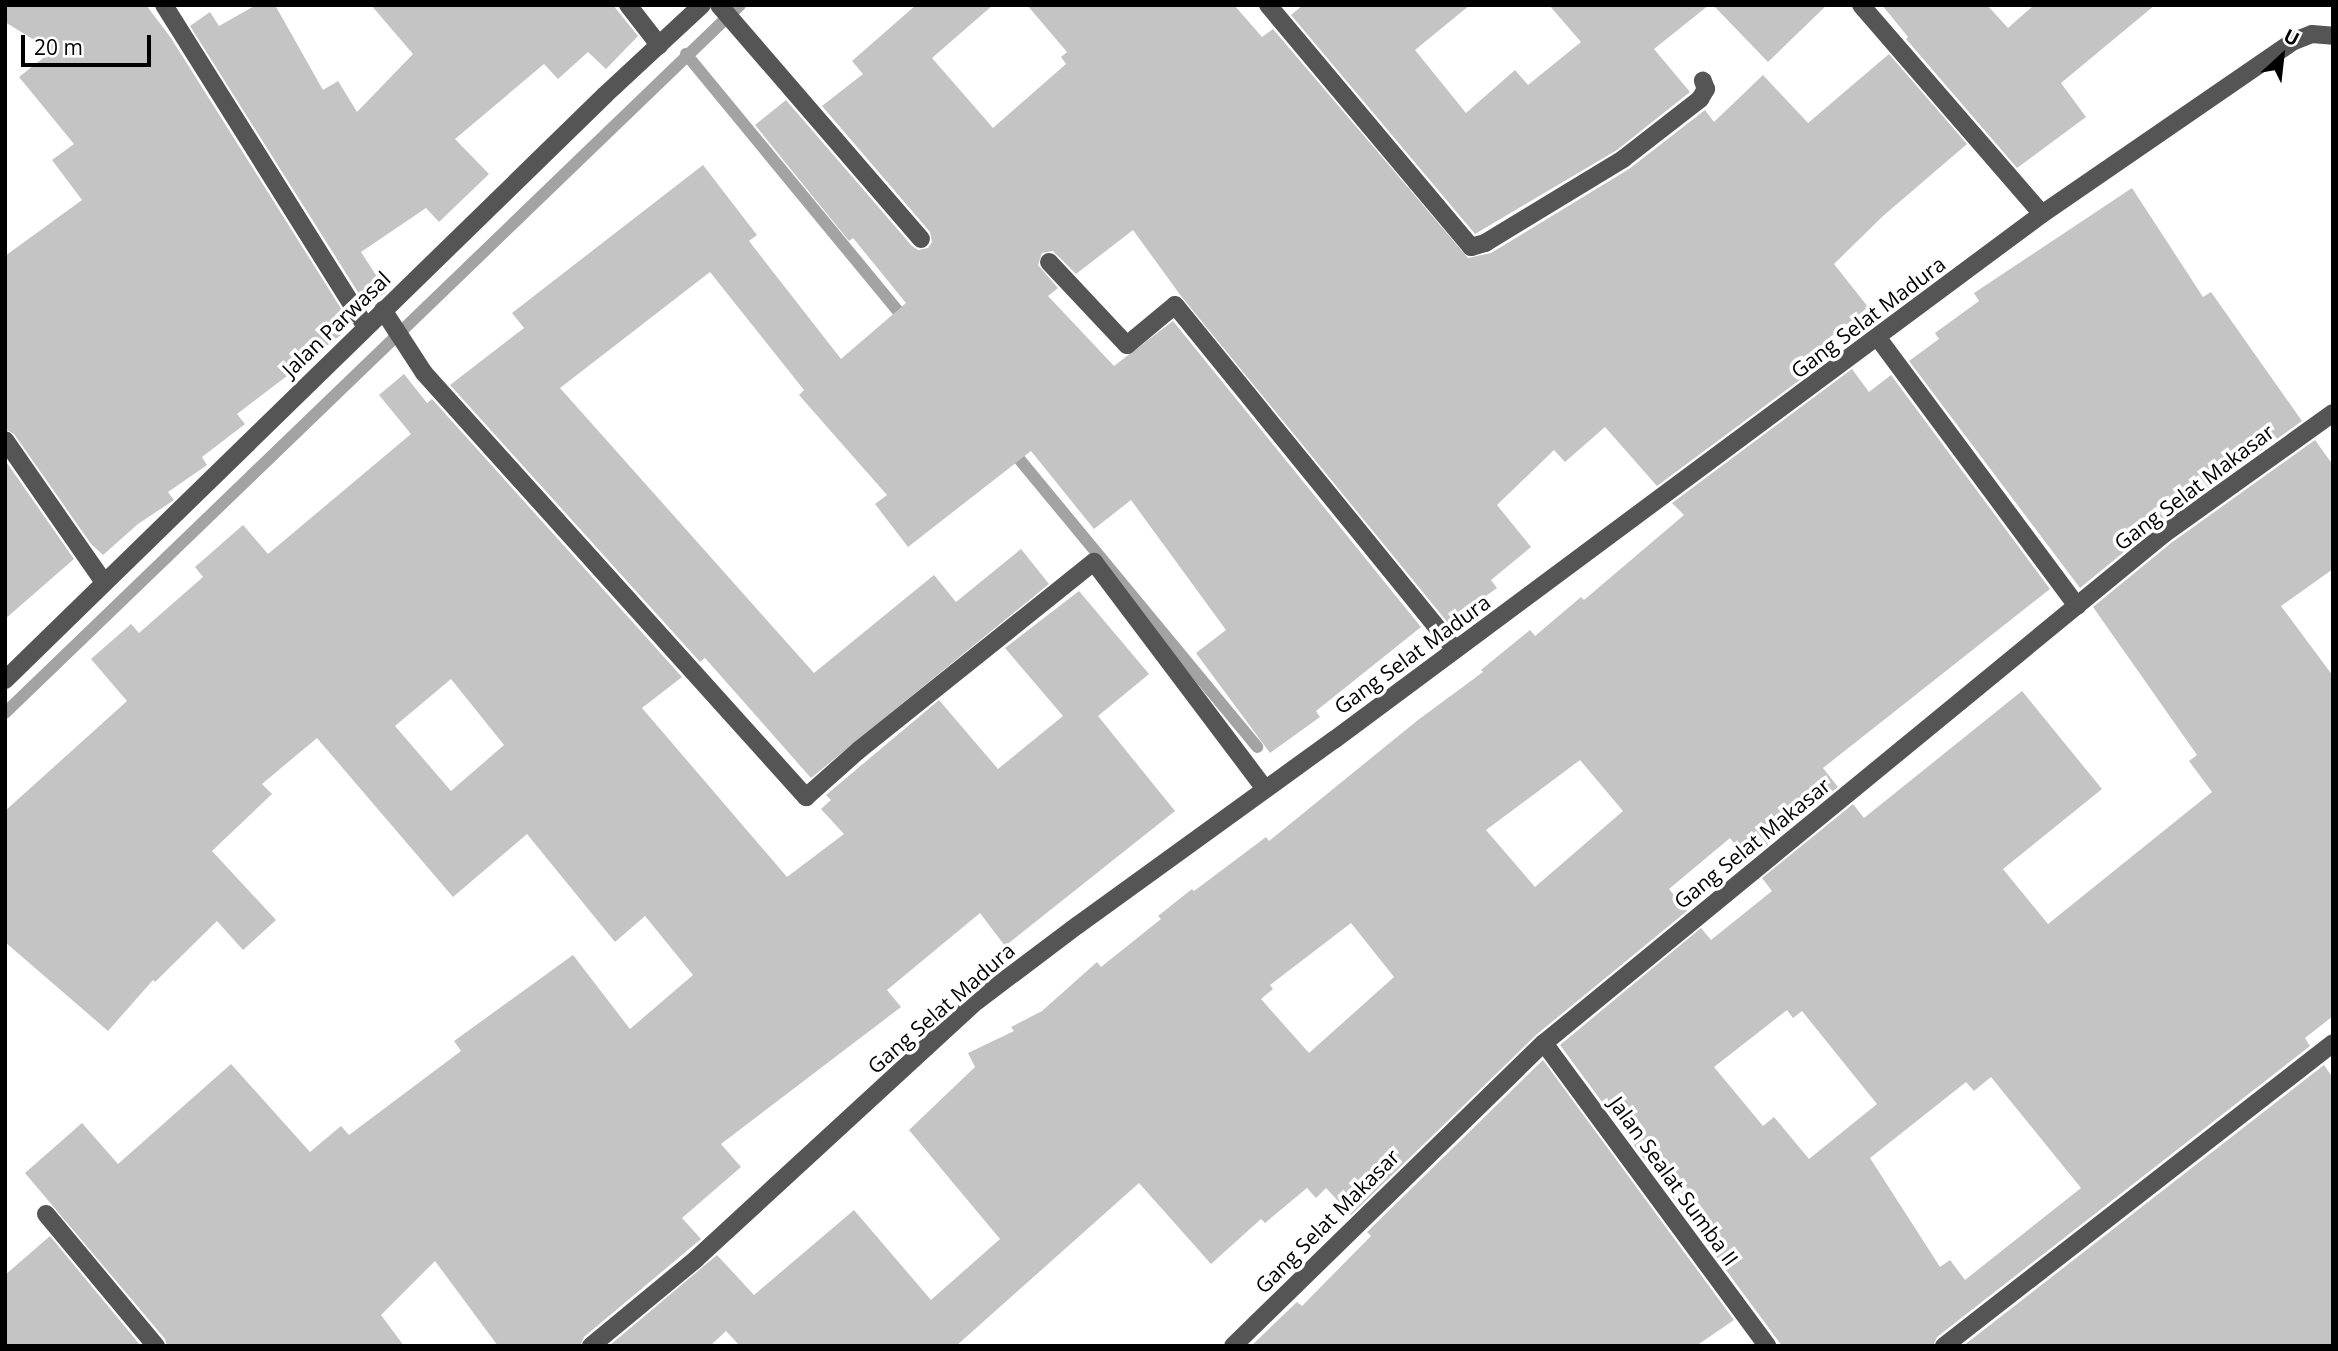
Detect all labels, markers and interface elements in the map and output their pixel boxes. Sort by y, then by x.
scale bar [24,21,154,65]
north arrow [2247,21,2317,91]
text: U [2279,22,2304,52]
text: 20 m [34,33,83,61]
street label: Gang Selat Madura [1786,251,1950,383]
street label: Jalan Parwasal [277,266,395,382]
street label: Gang Selat Makasar [2109,419,2279,555]
street label: Gang Selat Madura [1329,589,1495,719]
street label: Gang Selat Makasar [1669,772,1835,914]
street label: Gang Selat Madura [862,937,1020,1079]
street label: Jalan Sealat Sumba II [1604,1091,1744,1271]
street label: Gang Selat Makasar [1250,1144,1404,1298]

